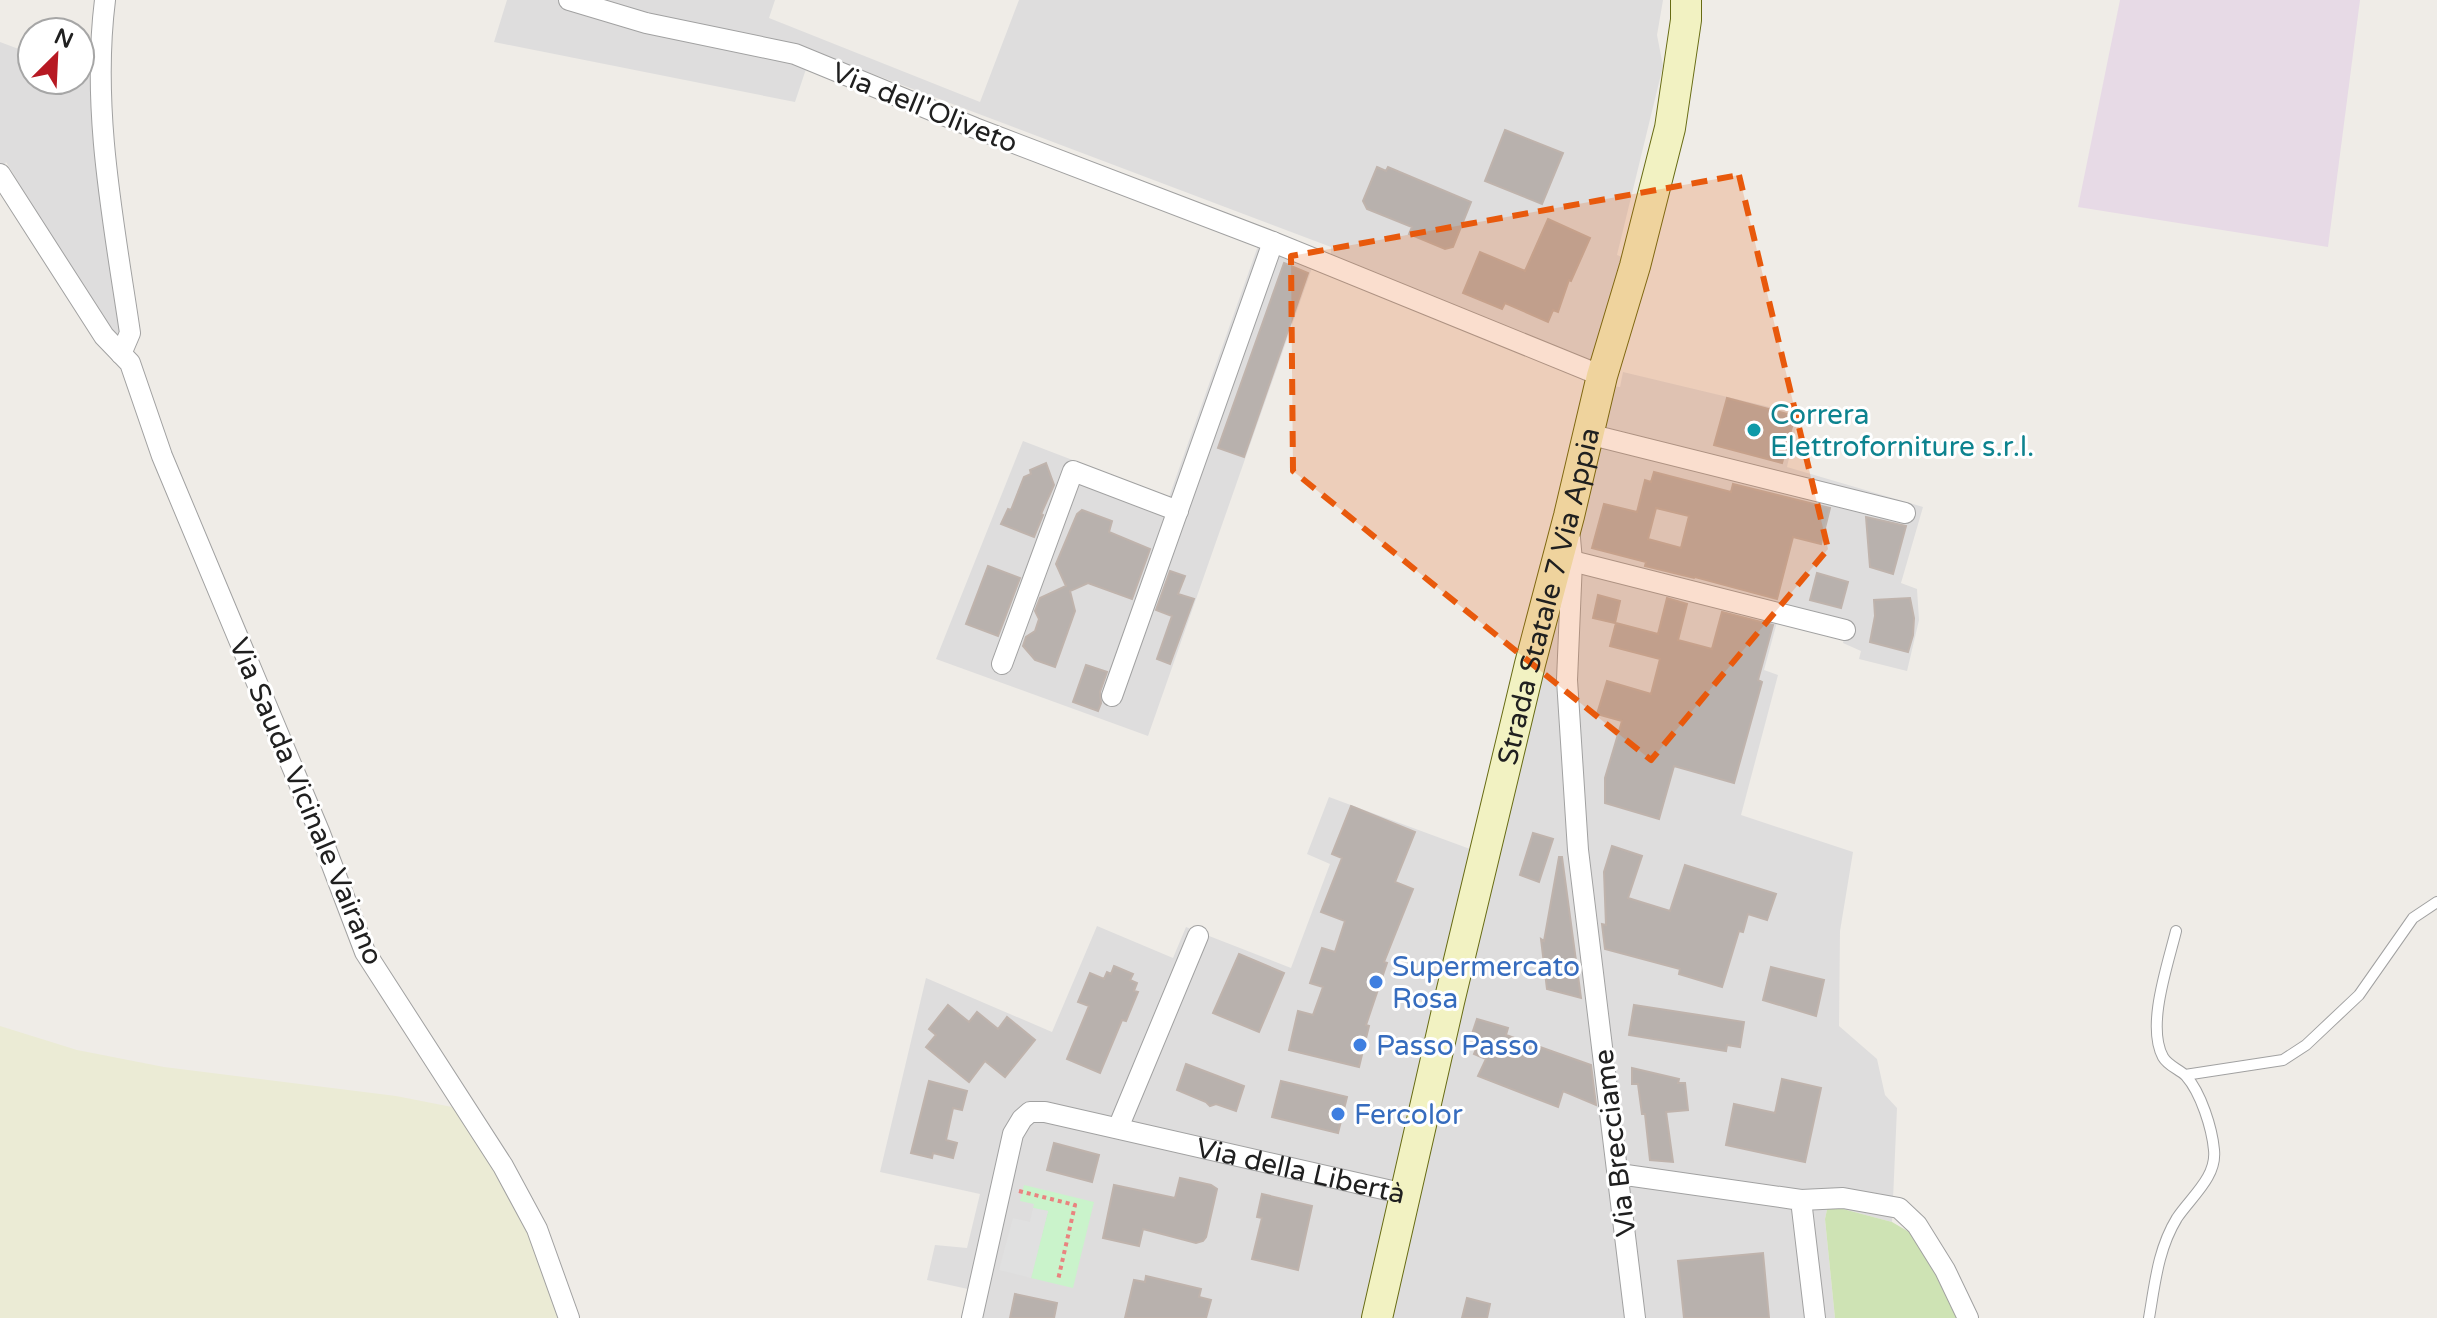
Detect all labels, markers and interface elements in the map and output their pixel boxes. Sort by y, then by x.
north arrow [16,16,96,96]
text: N [50,23,77,54]
street label: Via dell'Oliveto [827,55,1022,161]
place label: Correra Elettroforniture s.r.l. [1770,398,2034,464]
marker: Correra Elettroforniture s.r.l. [1745,421,1763,439]
street label: Strada Statale 7 Via Appia [1490,424,1607,768]
street label: Via Sauda Vicinale Vairano [222,633,390,970]
place label: Supermercato Rosa [1392,950,1580,1016]
marker: Supermercato Rosa [1367,973,1385,991]
place label: Passo Passo [1376,1029,1539,1063]
marker: Passo Passo [1351,1036,1369,1054]
street label: Via Brecciame [1587,1047,1643,1238]
place label: Fercolor [1354,1098,1463,1132]
marker: Fercolor [1329,1105,1347,1123]
street label: Via della Libertà [1193,1131,1408,1212]

